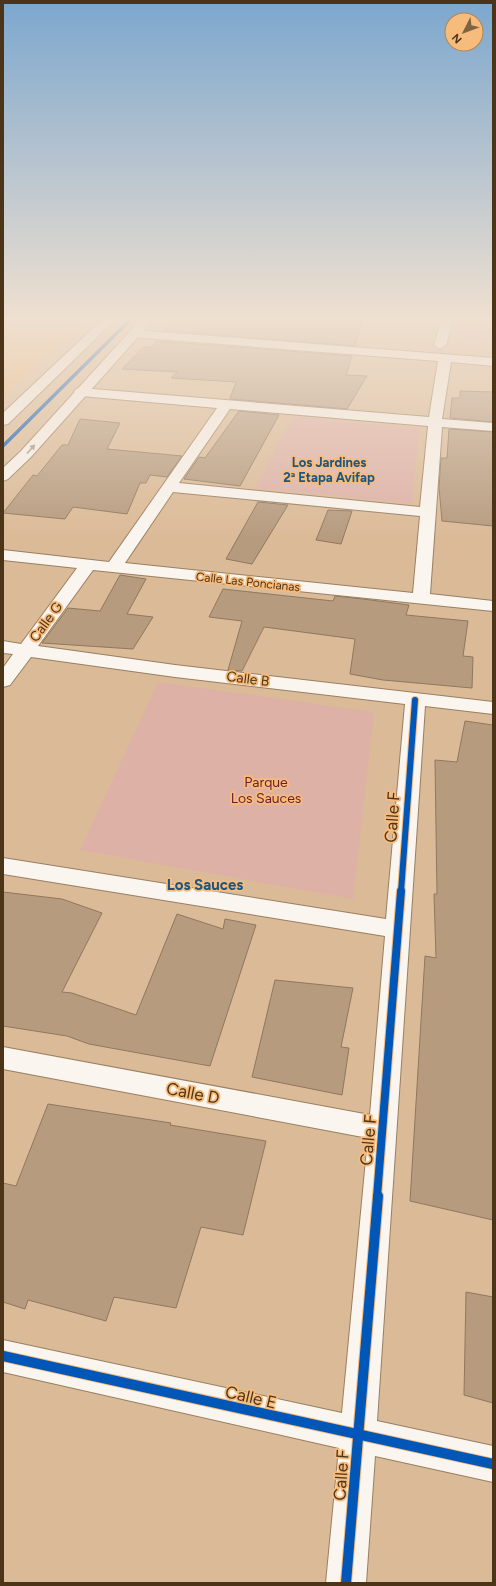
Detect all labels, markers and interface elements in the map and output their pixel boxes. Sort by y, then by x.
north arrow [444,12,484,52]
text: N [449,31,465,46]
one-way arrow [26,444,35,454]
district label: Los Jardines 2ª Etapa Avifap [283,455,375,485]
street label: Calle Las Poncianas [195,570,301,594]
street label: Calle G [26,598,66,645]
street label: Calle B [226,668,270,690]
park label: Parque Los Sauces [231,774,301,807]
street label: Calle F [380,791,404,843]
district label: Los Sauces [167,876,243,894]
street label: Calle D [165,1078,221,1108]
street label: Calle F [356,1114,380,1166]
street label: Calle E [223,1381,279,1413]
street label: Calle F [329,1449,353,1501]

